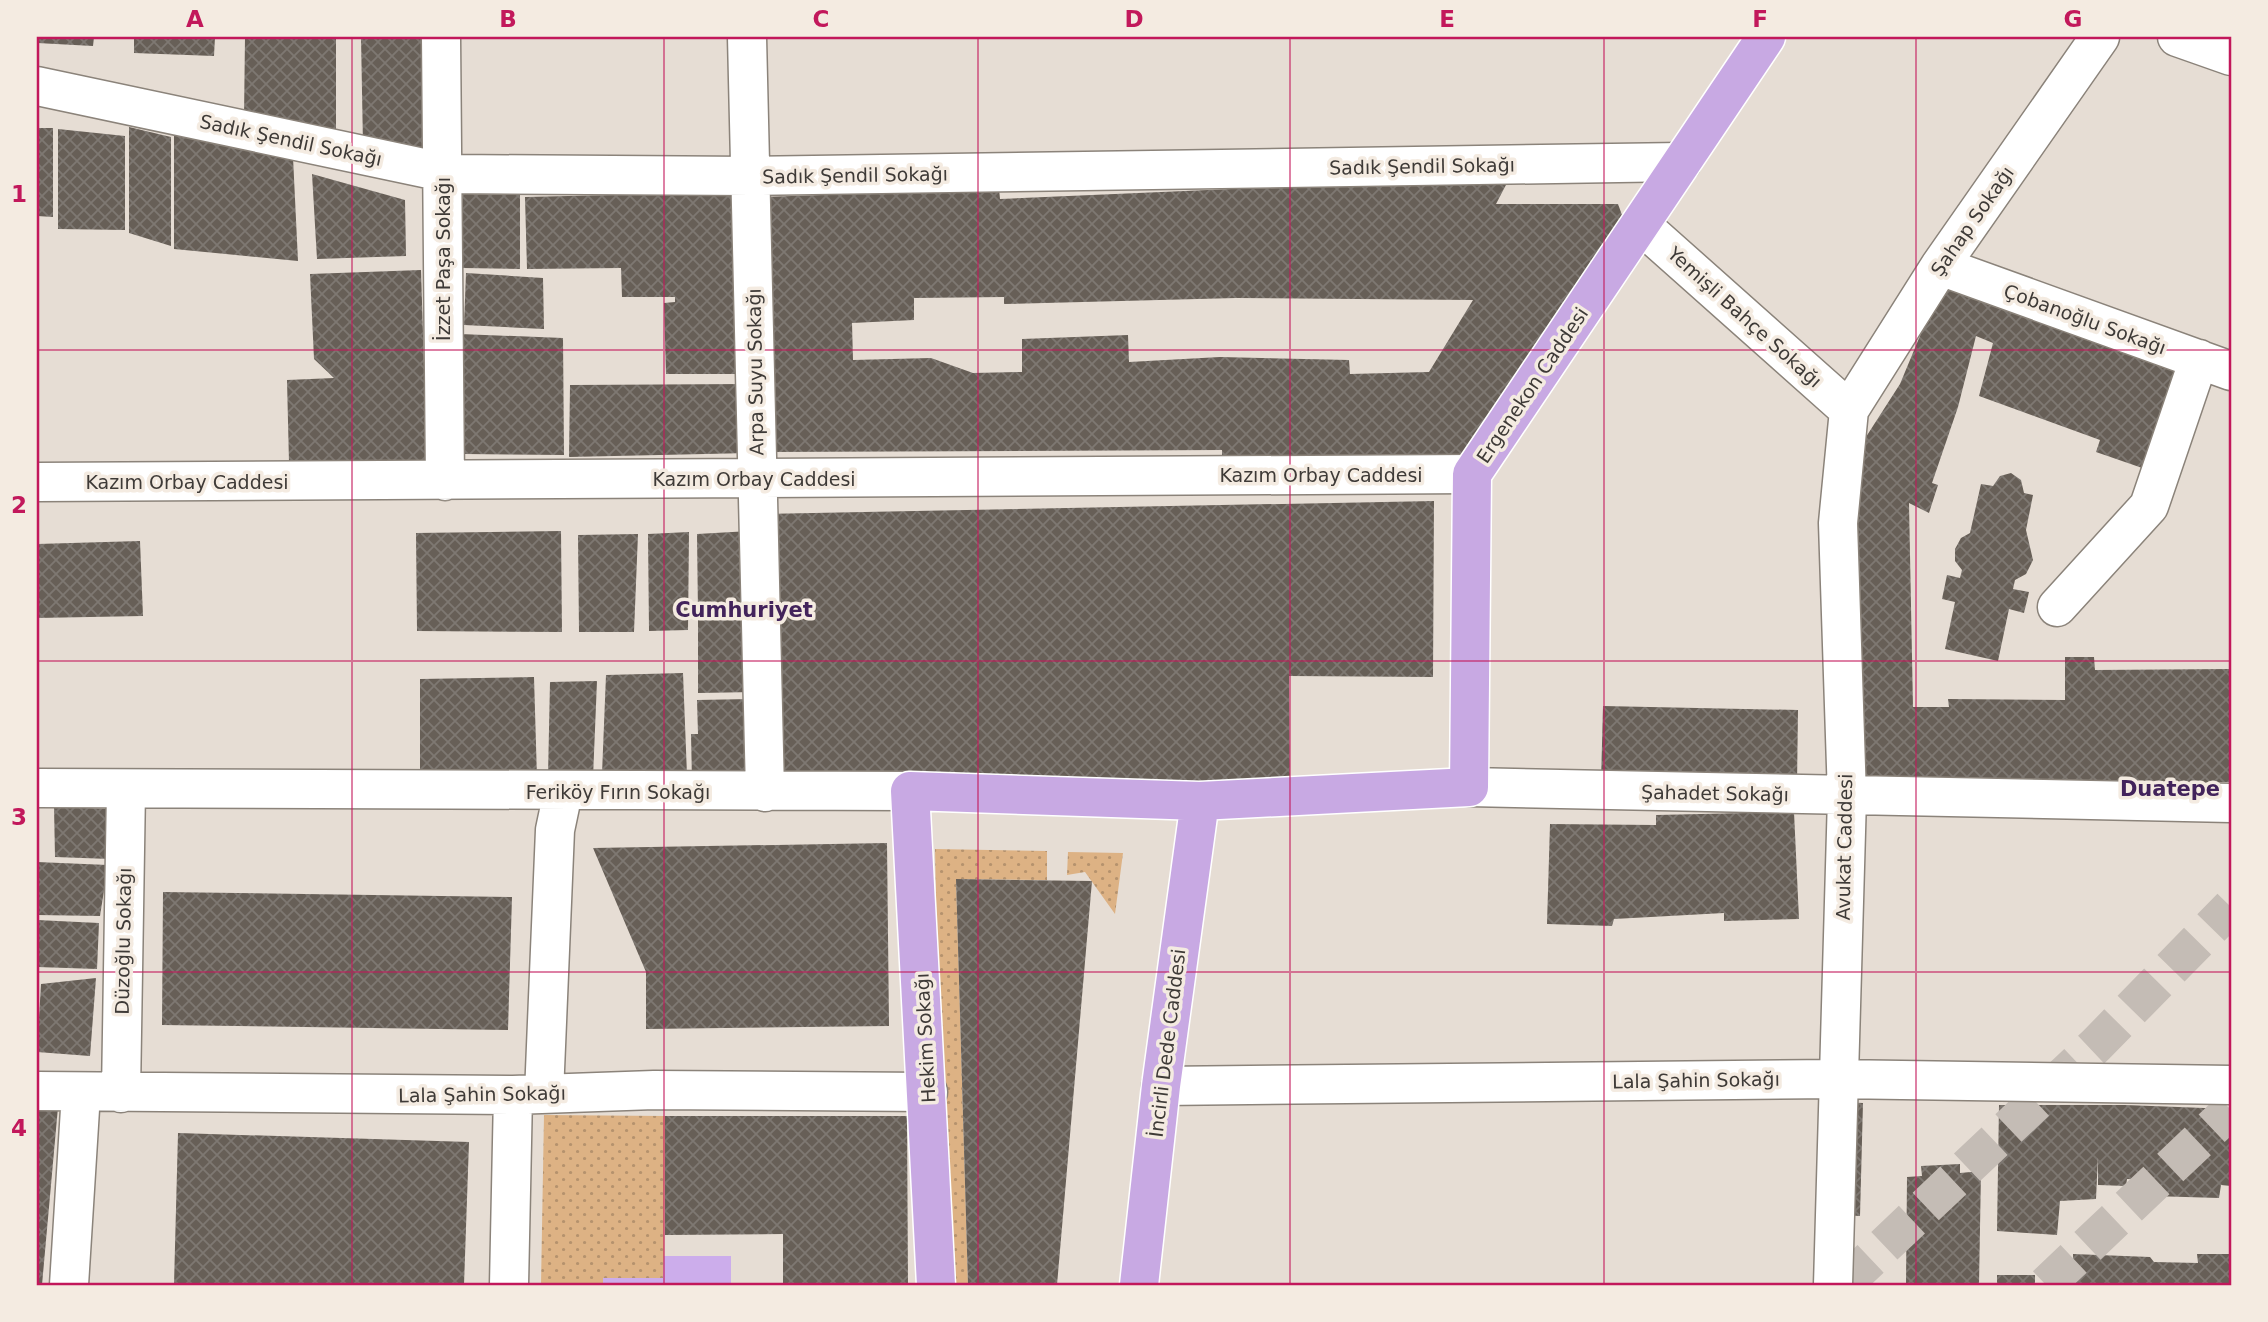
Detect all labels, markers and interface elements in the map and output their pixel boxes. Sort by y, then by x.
text: A [186,6,204,32]
text: B [499,6,517,32]
text: C [813,6,829,32]
text: D [1124,6,1144,32]
text: E [1439,6,1455,32]
text: F [1752,6,1768,32]
text: G [2064,6,2082,32]
street label: Sadık Şendil Sokağı [198,110,384,170]
street label: Sadık Şendil Sokağı [1329,153,1515,179]
street label: Sadık Şendil Sokağı [762,162,948,188]
street label: Şahap Sokağı [1926,162,2018,280]
street label: İzzet Paşa Sokağı [432,177,454,341]
text: 1 [11,181,27,207]
street label: Yemişli Bahçe Sokağı [1663,241,1826,392]
street label: Çobanoğlu Sokağı [2001,279,2169,359]
street label: Arpa Suyu Sokağı [743,288,767,456]
street label: Ergenekon Caddesi [1472,303,1592,467]
street label: Kazım Orbay Caddesi [1219,464,1423,486]
street label: Kazım Orbay Caddesi [652,468,856,490]
street label: Kazım Orbay Caddesi [85,471,289,493]
text: 2 [11,492,27,518]
district label: Cumhuriyet [675,598,813,622]
street label: Avukat Caddesi [1832,773,1856,921]
district label: Duatepe [2120,777,2220,801]
street label: Feriköy Fırın Sokağı [526,781,710,803]
street label: Şahadet Sokağı [1641,781,1789,805]
text: 3 [11,804,27,830]
street label: Düzoğlu Sokağı [111,867,135,1015]
street label: İncirli Dede Caddesi [1145,947,1189,1139]
street label: Hekim Sokağı [911,972,939,1104]
street label: Lala Şahin Sokağı [1612,1068,1780,1092]
street label: Lala Şahin Sokağı [398,1082,566,1106]
text: 4 [11,1115,27,1141]

